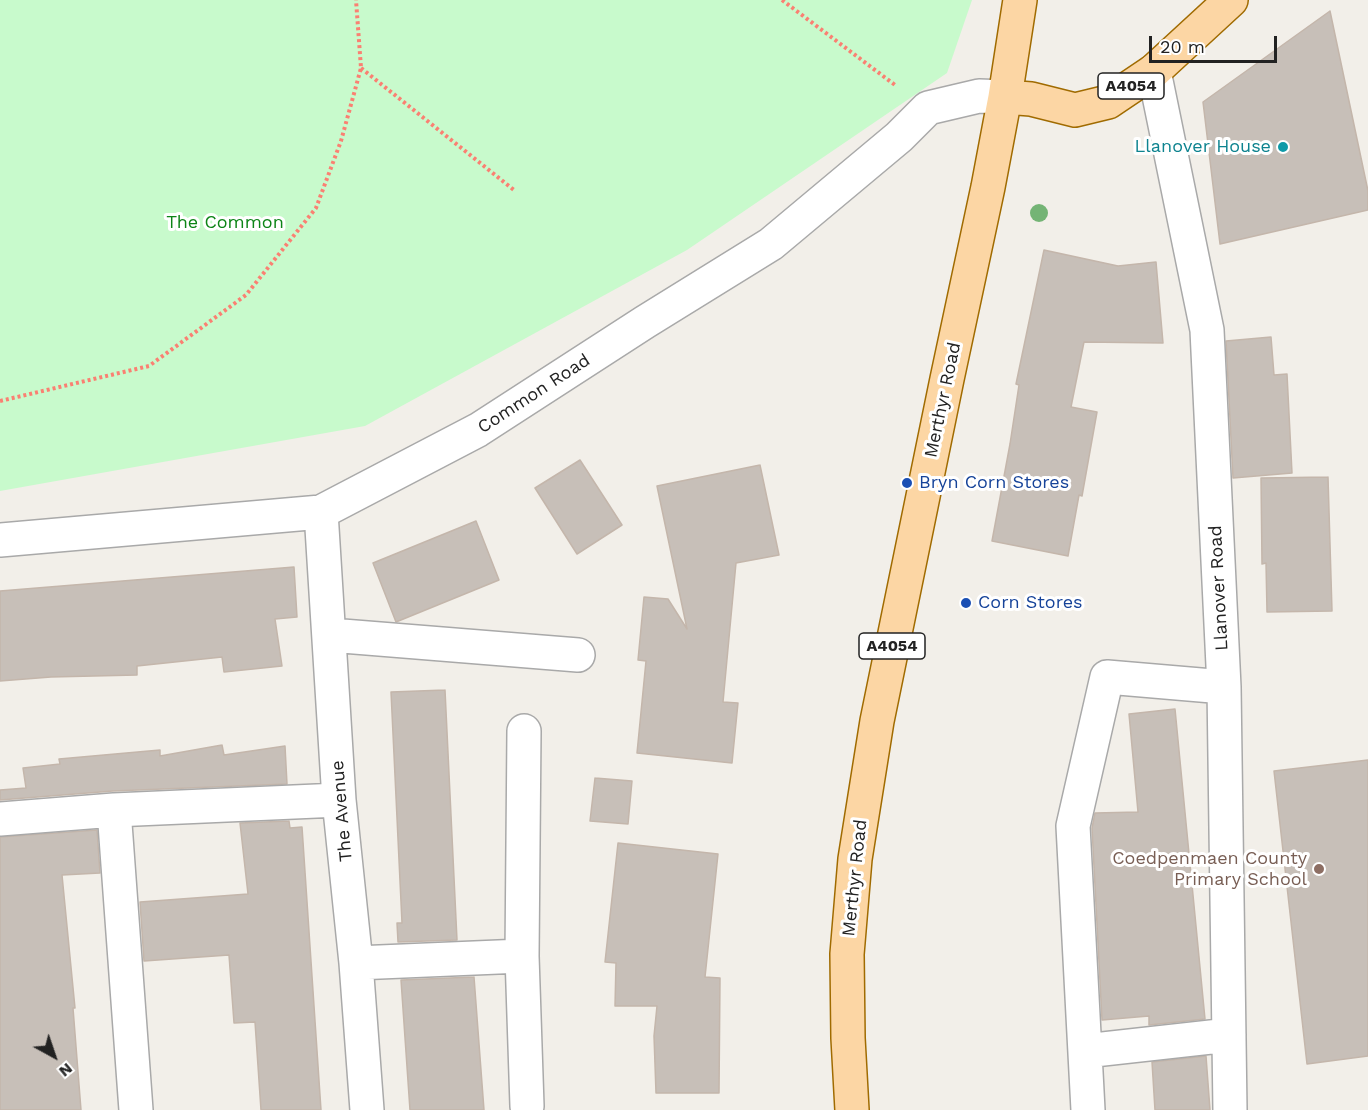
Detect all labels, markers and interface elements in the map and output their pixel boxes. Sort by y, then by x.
scale bar [1152,24,1280,62]
text: 20 m [1160,36,1205,57]
road number: A4054 [1098,73,1164,99]
place label: Llanover House [1135,136,1271,158]
marker: Llanover House [1276,140,1290,154]
park label: The Common [166,212,284,234]
street label: Merthyr Road [920,340,966,460]
street label: Common Road [474,350,594,438]
place label: Bryn Corn Stores [919,472,1069,494]
marker: Bryn Corn Stores [900,476,914,490]
street label: Llanover Road [1205,525,1233,651]
place label: Corn Stores [978,592,1083,614]
marker: Corn Stores [959,596,973,610]
road number: A4054 [859,633,925,659]
street label: The Avenue [327,759,357,863]
street label: Merthyr Road [838,818,872,938]
place label: Coedpenmaen County Primary School [1112,848,1307,890]
marker: Coedpenmaen County Primary School [1312,862,1326,876]
north arrow [24,1026,84,1086]
text: N [55,1059,77,1081]

